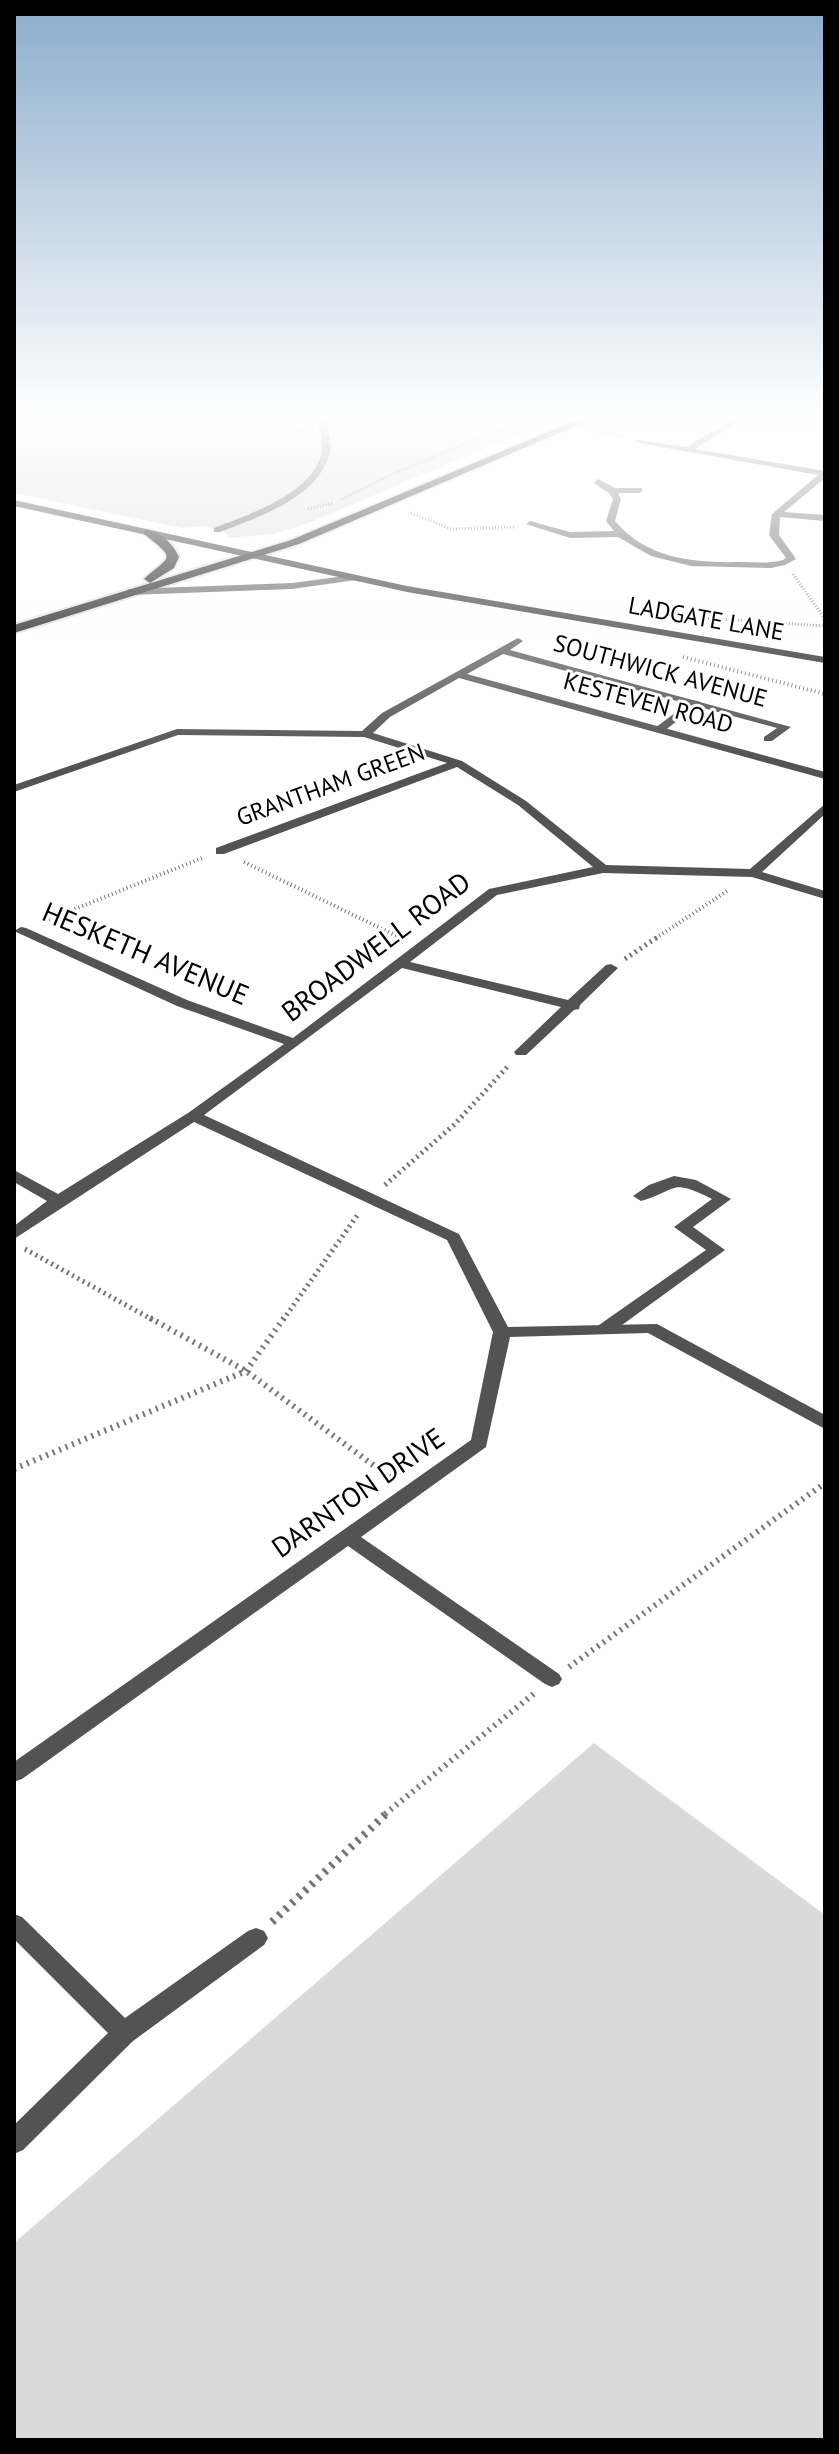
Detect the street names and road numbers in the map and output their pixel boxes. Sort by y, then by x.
street label: LADGATE LANE [626,592,786,648]
street label: SOUTHWICK AVENUE [550,630,770,714]
street label: KESTEVEN ROAD [560,668,736,740]
street label: GRANTHAM GREEN [233,739,429,833]
street label: BROADWELL ROAD [276,866,478,1030]
street label: HESKETH AVENUE [37,896,253,1014]
street label: DARNTON DRIVE [266,1422,452,1566]

